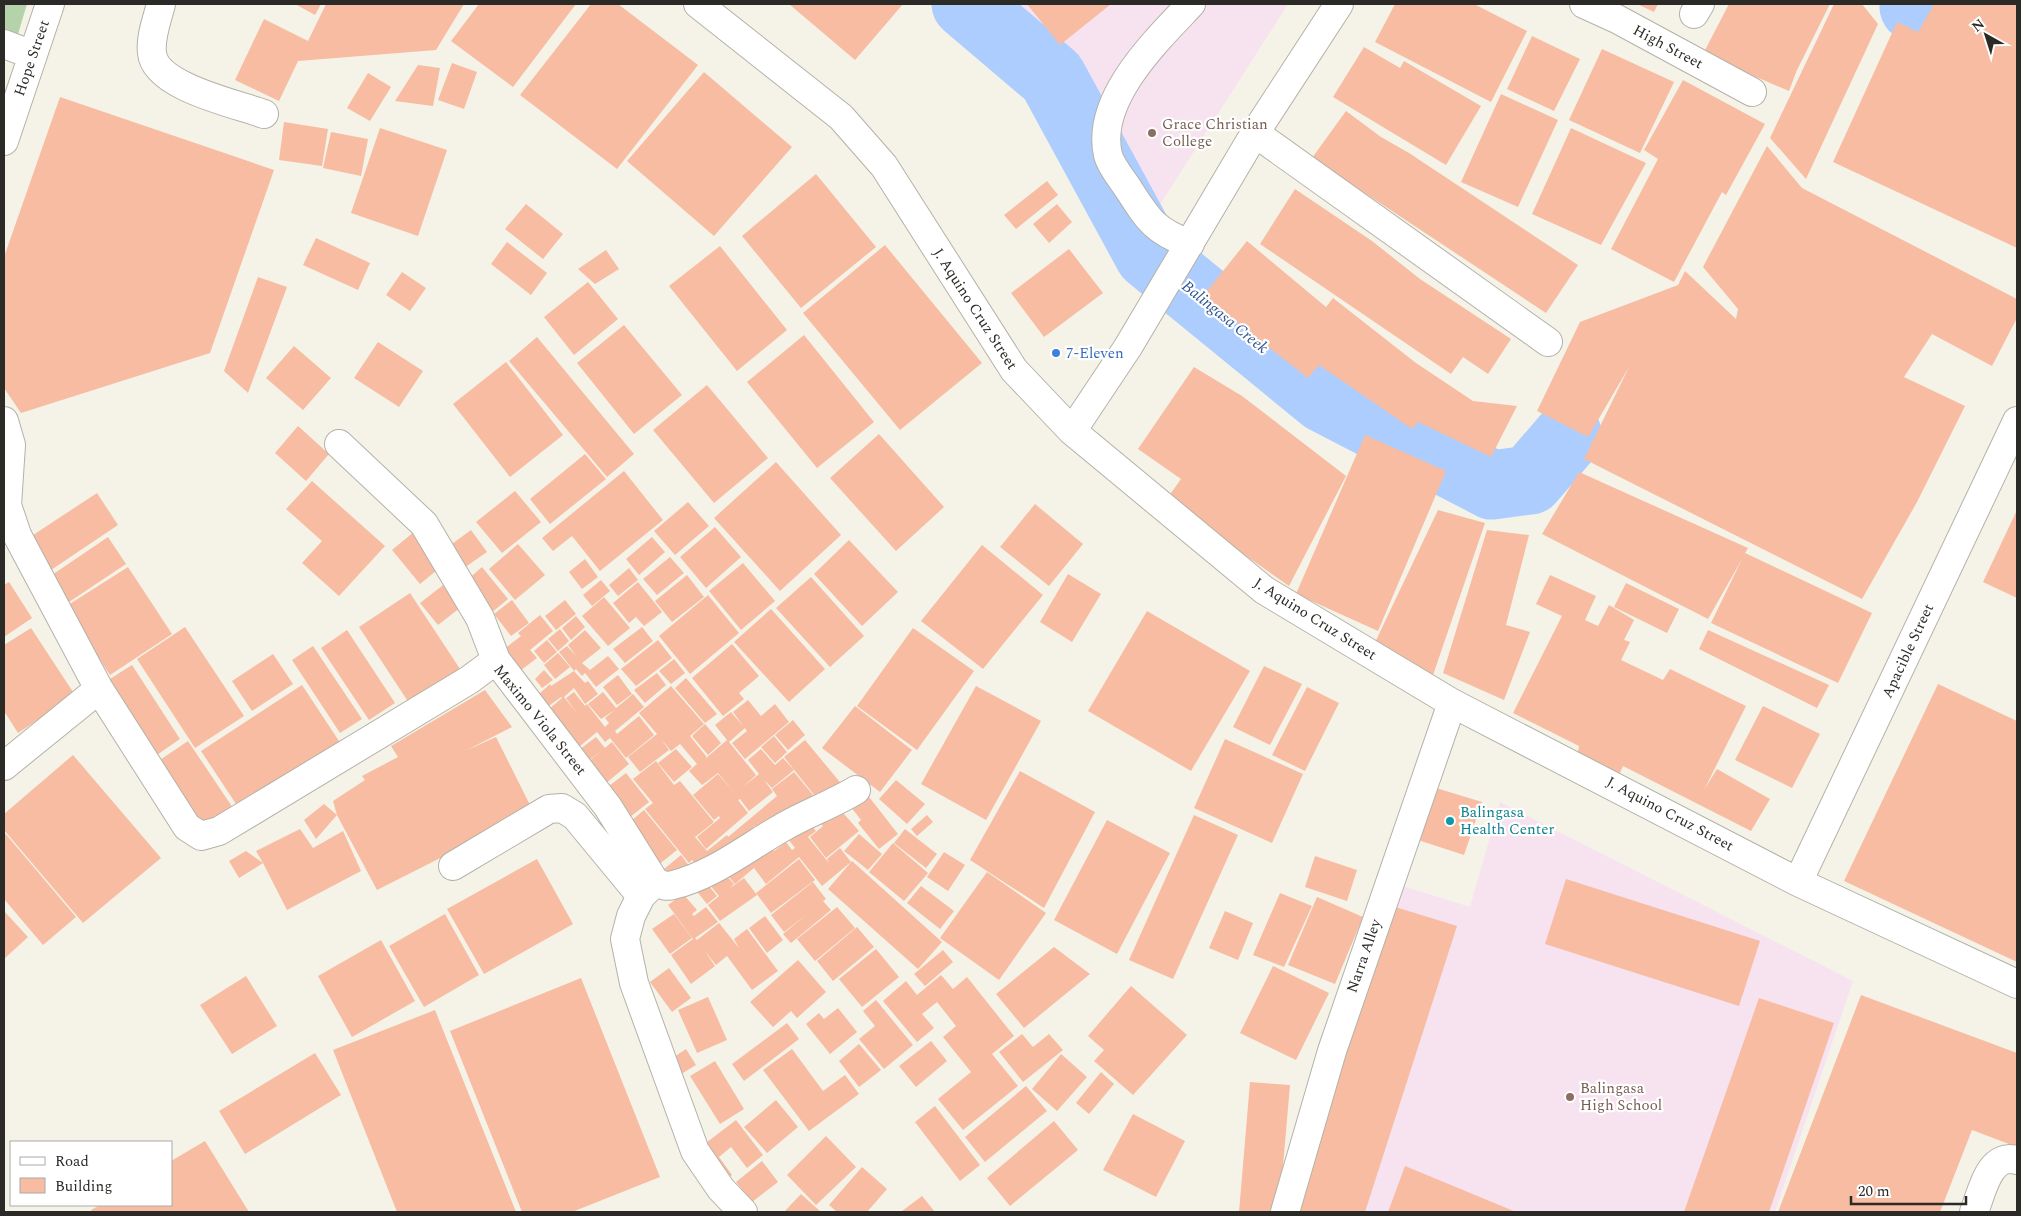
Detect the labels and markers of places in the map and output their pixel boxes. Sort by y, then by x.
place label: Grace Christian College [1162,113,1268,153]
marker: Grace Christian College [1146,127,1158,139]
place label: 7-Eleven [1066,342,1124,365]
marker: 7-Eleven [1050,347,1062,359]
place label: Balingasa Health Center [1460,801,1554,841]
marker: Balingasa Health Center [1444,815,1456,827]
place label: Balingasa High School [1580,1077,1662,1117]
marker: Balingasa High School [1564,1091,1576,1103]

